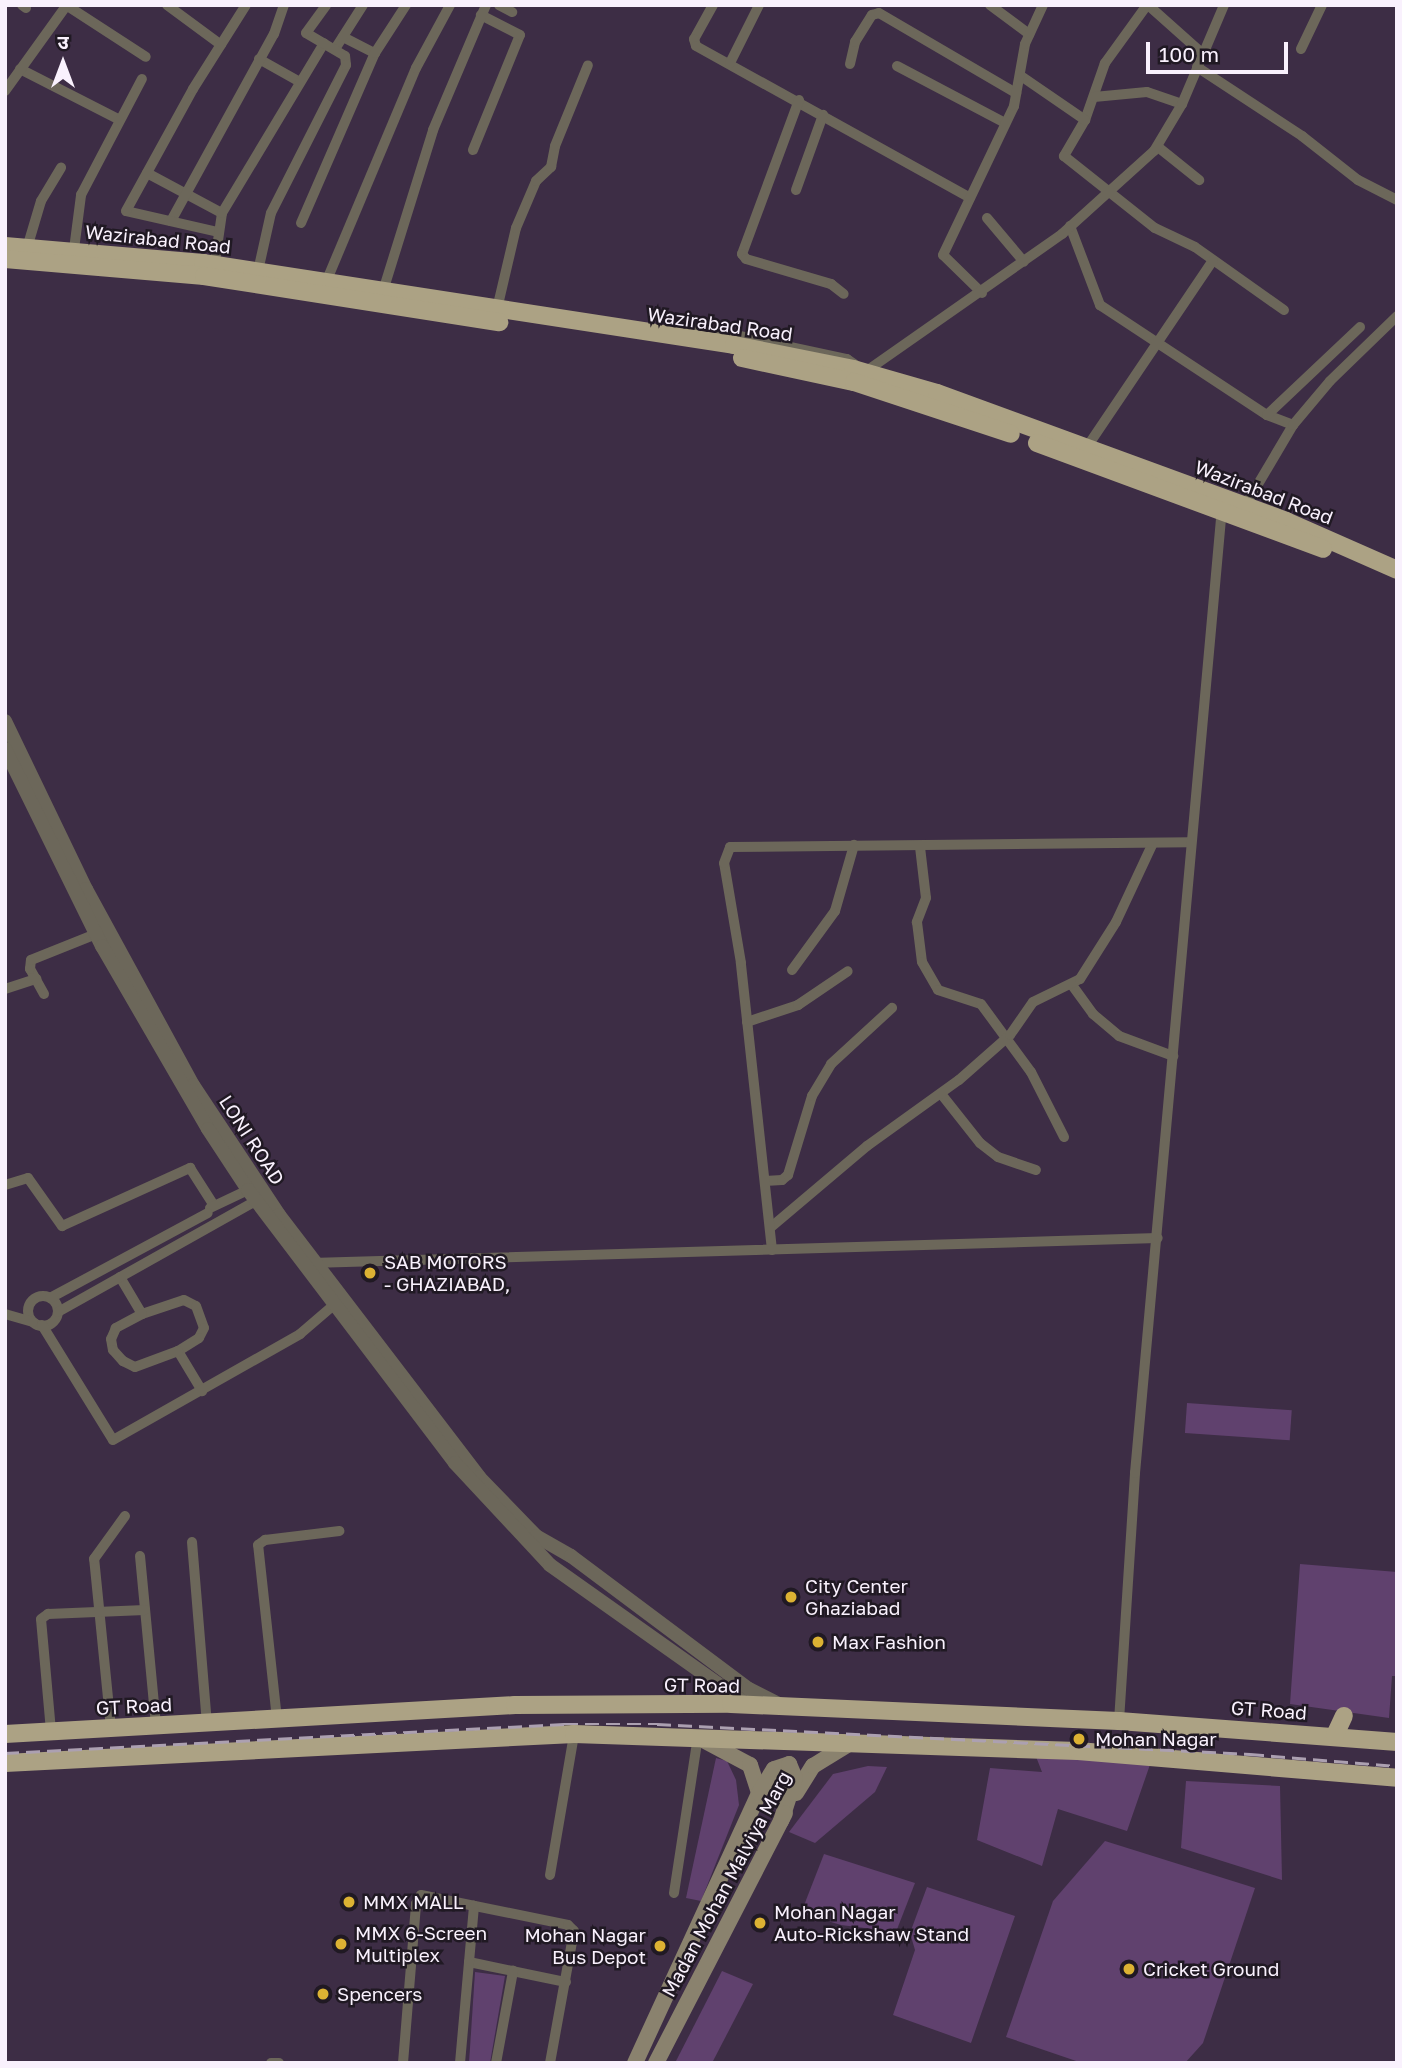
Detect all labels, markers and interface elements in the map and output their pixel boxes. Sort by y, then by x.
north arrow [28,28,98,98]
scale bar [1150,28,1292,72]
text: उ [57,30,69,53]
text: 100 m [1159,41,1219,67]
street label: Wazirabad Road [84,220,232,258]
street label: Wazirabad Road [646,303,794,345]
street label: Wazirabad Road [1192,455,1336,529]
street label: LONI ROAD [215,1091,289,1189]
place label: SAB MOTORS - GHAZIABAD, [384,1251,510,1295]
marker: SAB MOTORS - GHAZIABAD, [362,1265,378,1281]
place label: City Center Ghaziabad [805,1575,908,1619]
marker: City Center Ghaziabad [783,1589,799,1605]
place label: Max Fashion [832,1631,946,1653]
marker: Max Fashion [810,1634,826,1650]
street label: GT Road [664,1673,740,1697]
street label: GT Road [95,1693,173,1719]
street label: GT Road [1230,1696,1308,1724]
place label: Mohan Nagar [1095,1728,1217,1750]
marker: Mohan Nagar [1069,1729,1089,1749]
street label: Madan Mohan Malviya Marg [657,1767,795,2001]
place label: MMX MALL [363,1891,464,1913]
marker: MMX MALL [341,1894,357,1910]
place label: Mohan Nagar Auto-Rickshaw Stand [774,1901,969,1945]
marker: Mohan Nagar Auto-Rickshaw Stand [752,1915,768,1931]
place label: MMX 6-Screen Multiplex [355,1922,487,1966]
place label: Mohan Nagar Bus Depot [524,1924,646,1968]
marker: MMX 6-Screen Multiplex [333,1936,349,1952]
marker: Mohan Nagar Bus Depot [652,1938,668,1954]
place label: Cricket Ground [1143,1958,1279,1980]
marker: Cricket Ground [1121,1961,1137,1977]
place label: Spencers [337,1983,422,2005]
marker: Spencers [315,1986,331,2002]

